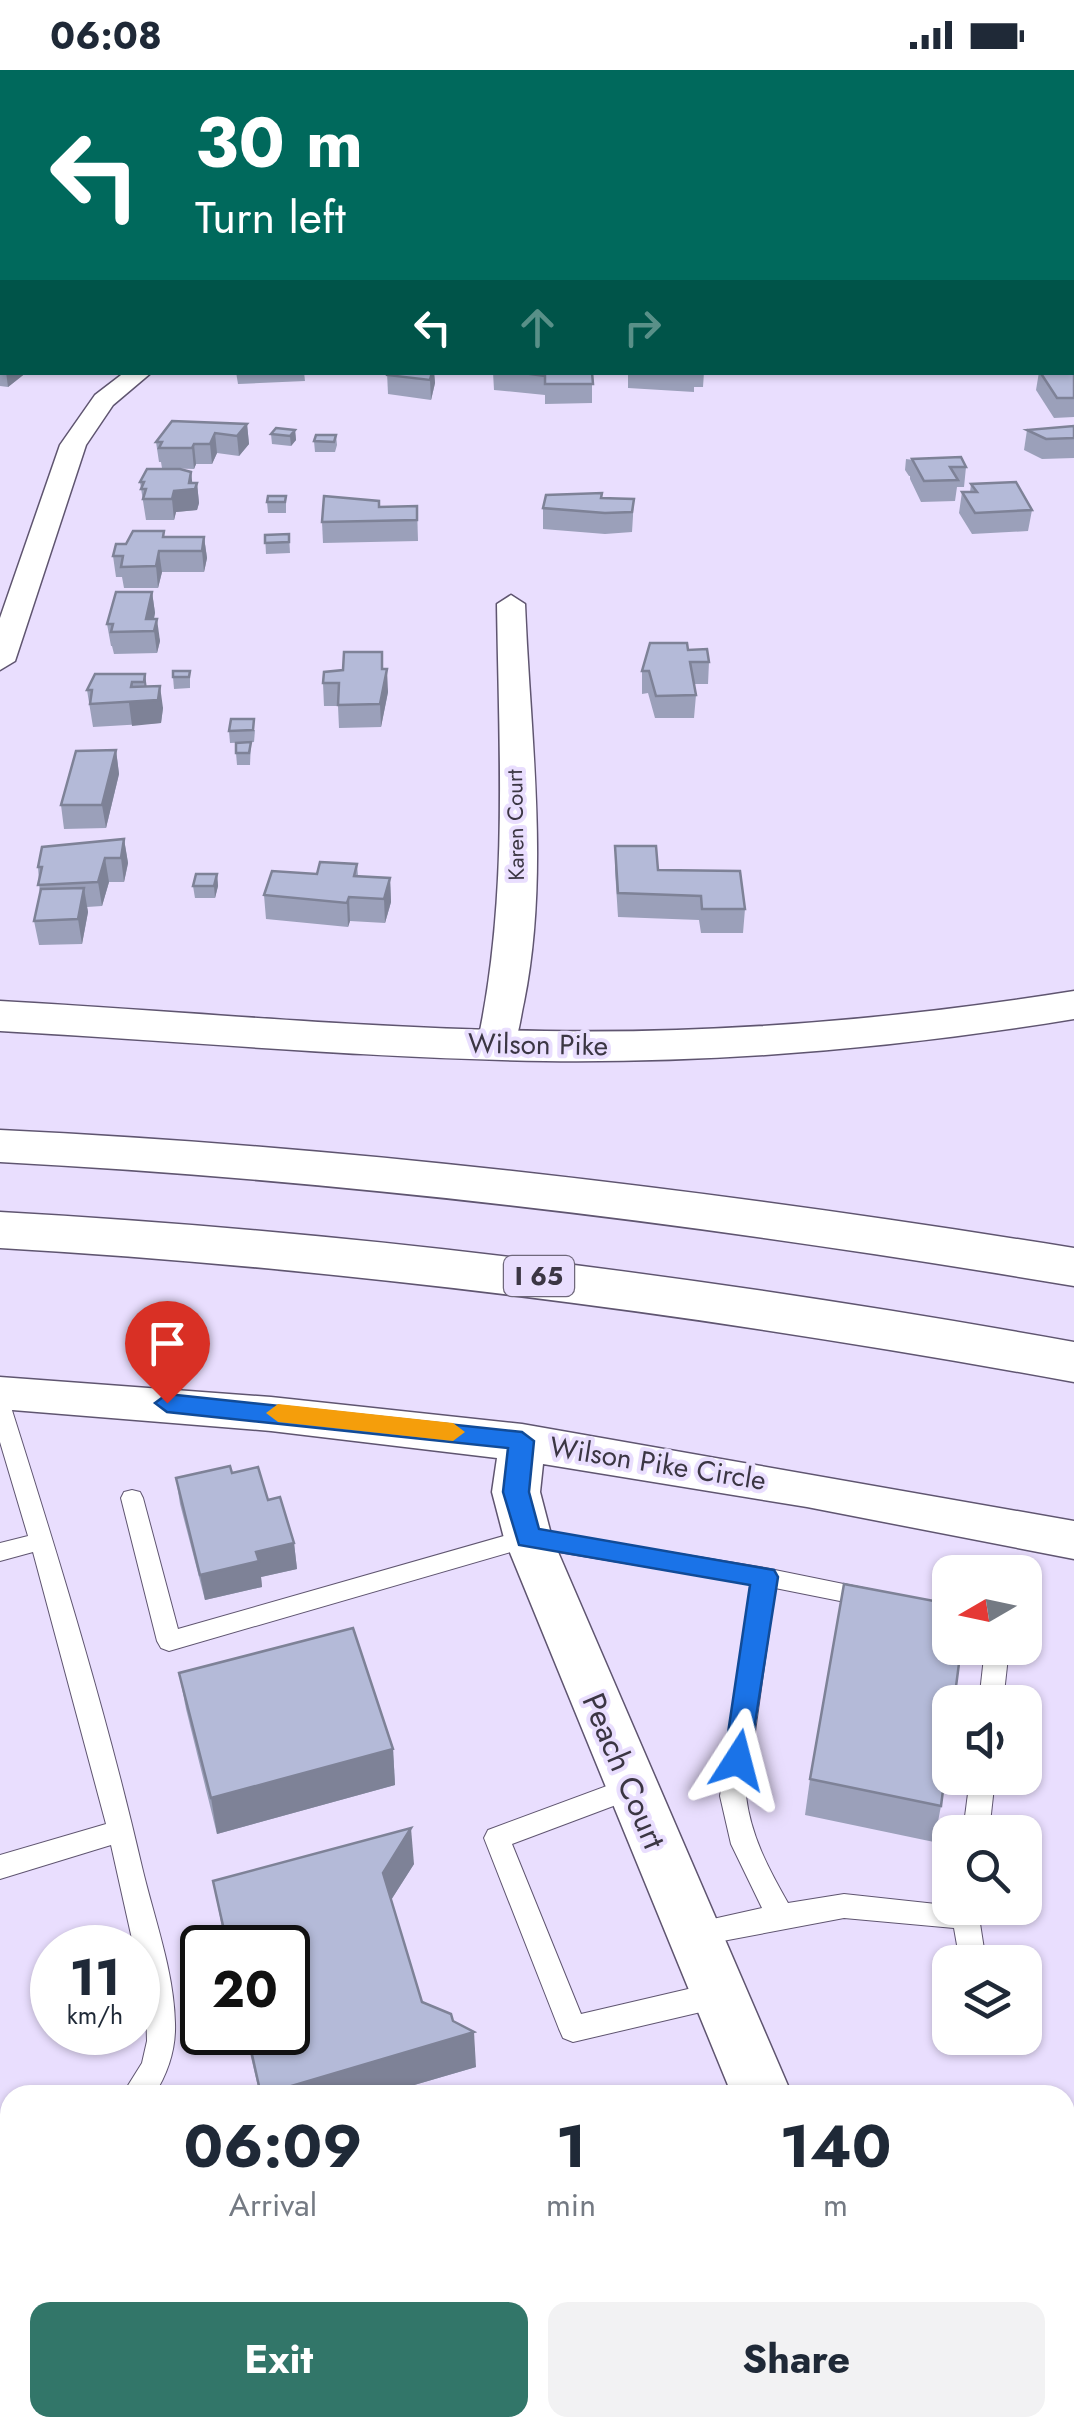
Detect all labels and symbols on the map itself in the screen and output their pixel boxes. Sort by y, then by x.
street label: Karen Court [498,768,532,881]
street label: Wilson Pike [468,1023,608,1066]
road number: I 65 [504,1256,574,1296]
pin [125,1301,210,1404]
street label: Wilson Pike Circle [547,1426,769,1501]
north arrow [932,1555,1042,1665]
street label: Peach Court [571,1686,678,1856]
position arrow [686,1708,790,1812]
speed limit sign: 20 [180,1925,310,2055]

